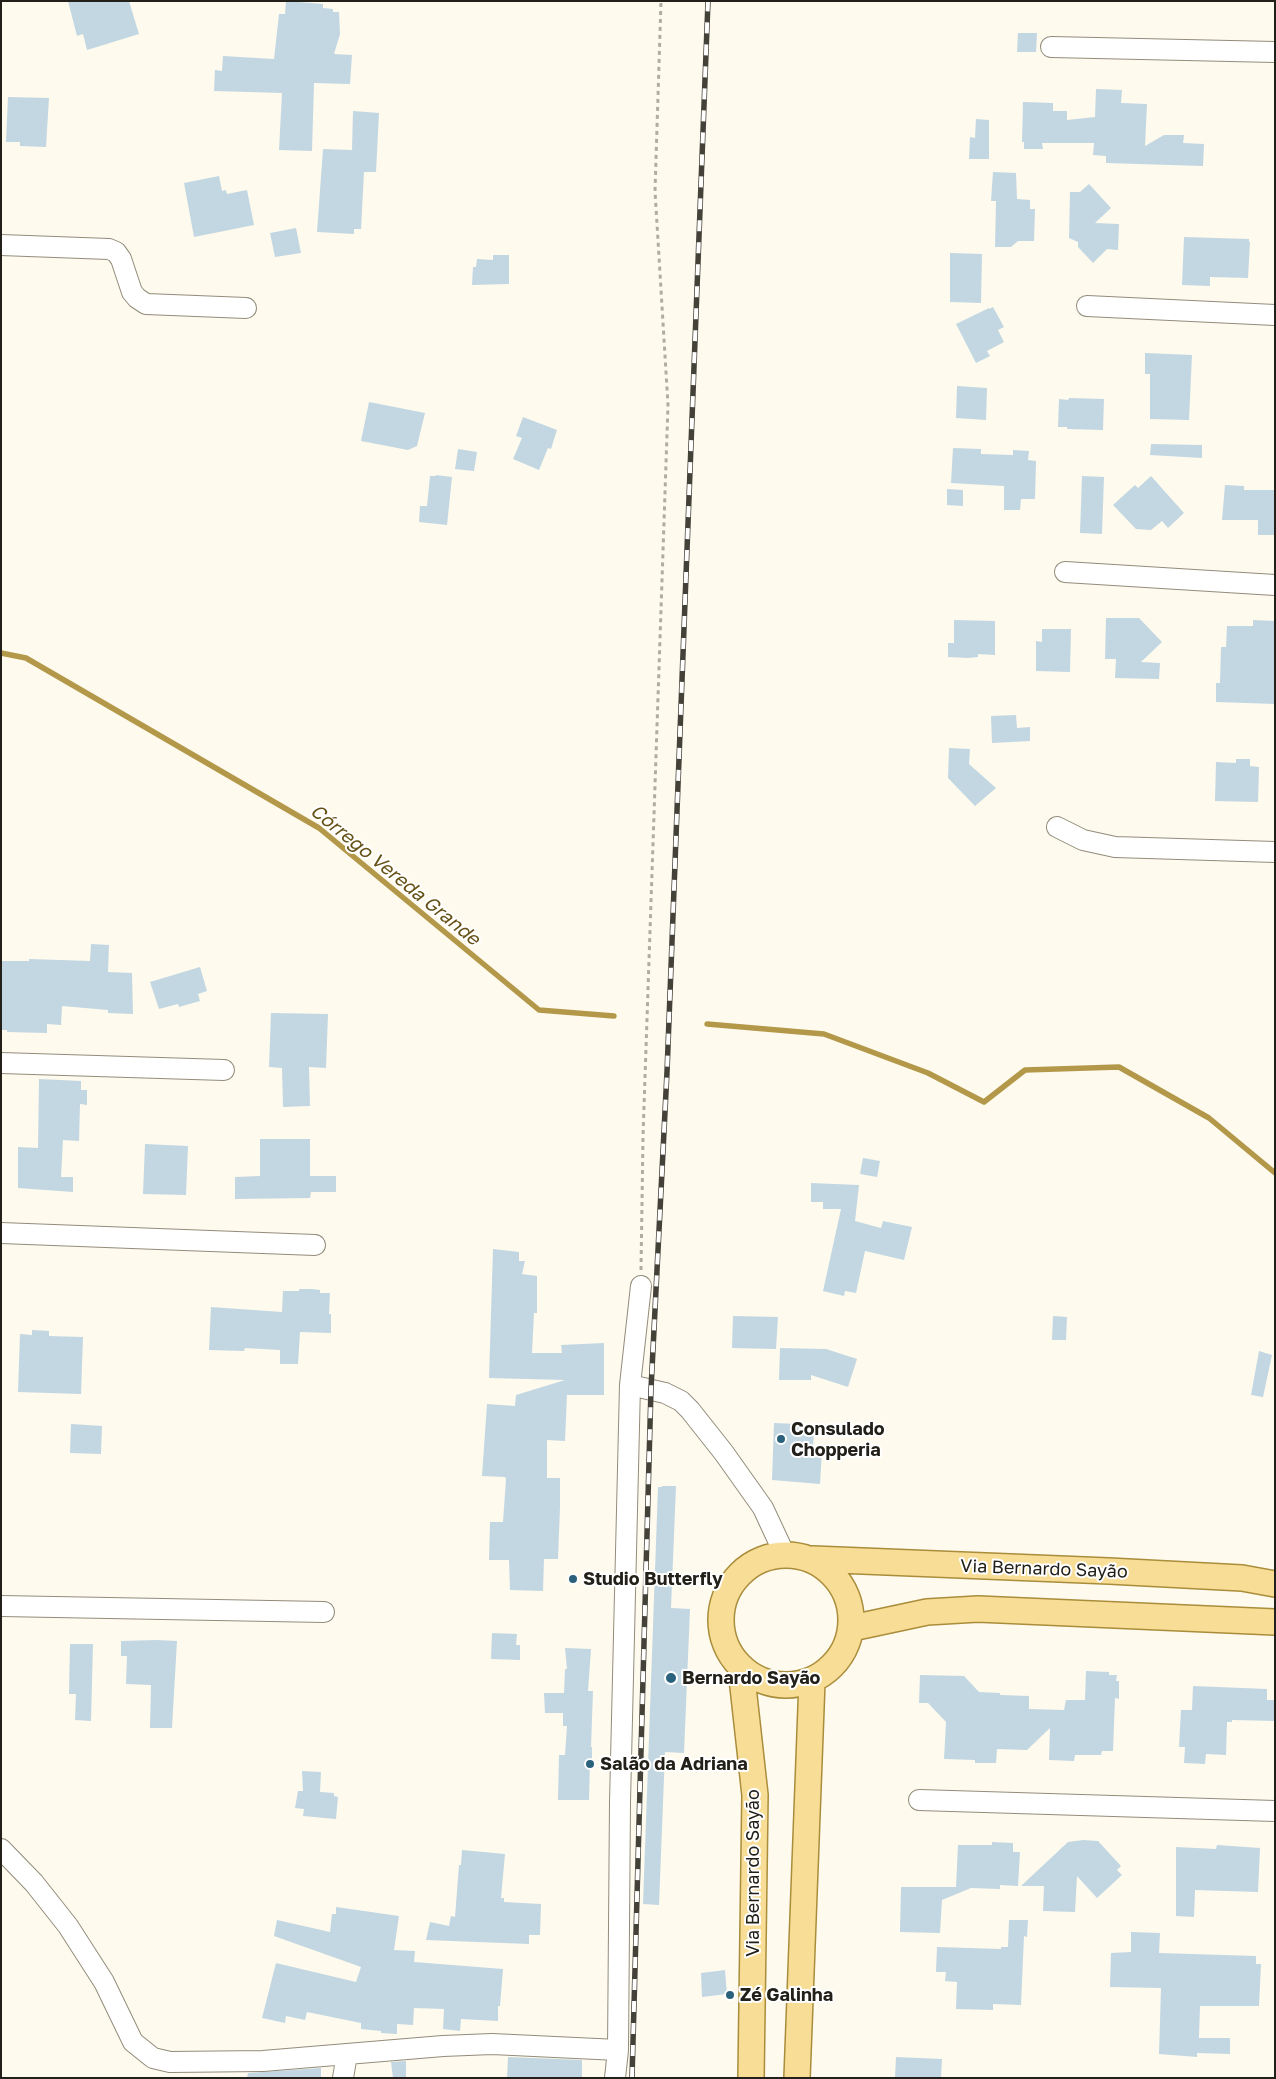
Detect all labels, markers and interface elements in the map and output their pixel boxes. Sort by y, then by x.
water label: Córrego Vereda Grande [306,800,484,950]
place label: Consulado Chopperia [791,1418,885,1460]
marker: Consulado Chopperia [775,1433,787,1445]
street label: Via Bernardo Sayão [960,1555,1128,1583]
place label: Studio Butterfly [583,1568,723,1590]
marker: Studio Butterfly [567,1573,579,1585]
place label: Bernardo Sayão [682,1667,820,1689]
marker: Bernardo Sayão [664,1671,678,1685]
place label: Salão da Adriana [600,1753,748,1775]
marker: Salão da Adriana [584,1758,596,1770]
street label: Via Bernardo Sayão [742,1789,764,1957]
place label: Zé Galinha [740,1984,833,2006]
marker: Zé Galinha [724,1989,736,2001]

